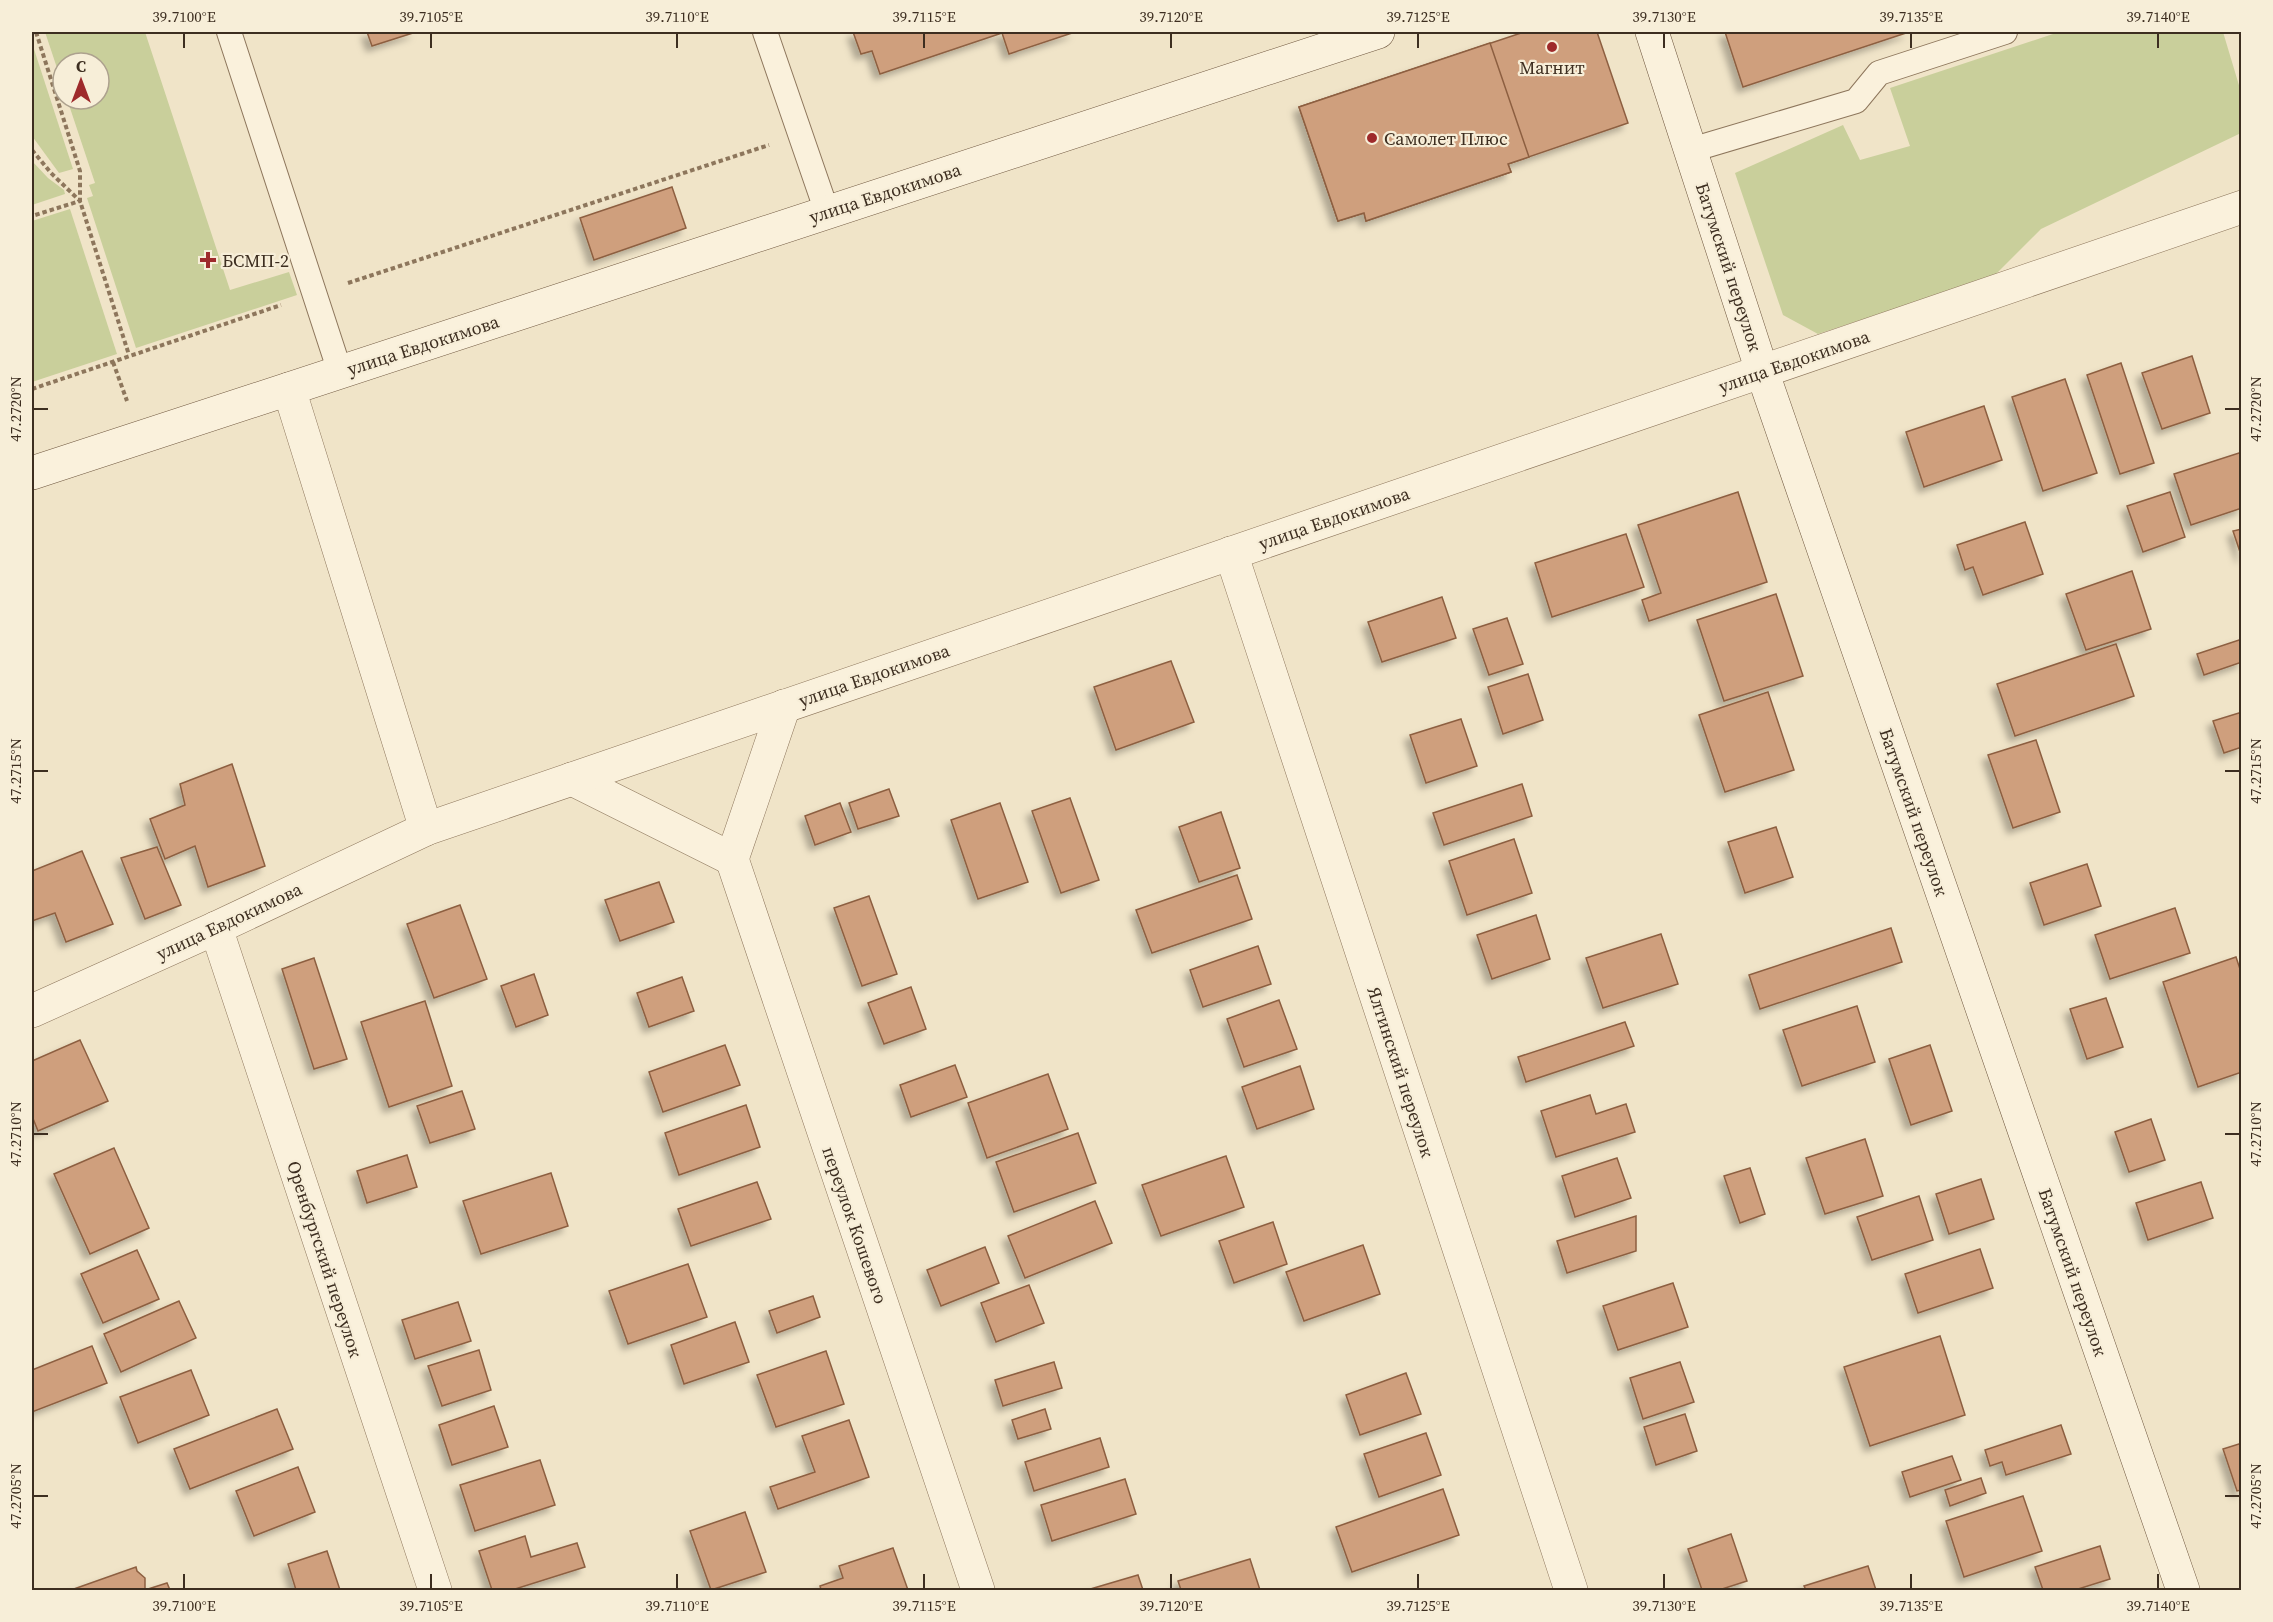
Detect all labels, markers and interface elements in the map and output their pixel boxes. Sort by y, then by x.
text: 39.7100°E [152,6,216,27]
text: 39.7105°E [399,6,463,27]
text: 39.7110°E [645,6,709,27]
text: 39.7115°E [892,6,956,27]
text: 39.7120°E [1139,6,1203,27]
text: 39.7125°E [1386,6,1450,27]
text: 39.7130°E [1632,6,1696,27]
text: 39.7135°E [1879,6,1943,27]
text: 39.7140°E [2126,6,2190,27]
marker: Магнит [1545,40,1559,54]
north arrow [51,51,111,111]
text: С [76,55,86,77]
place label: Магнит [1519,55,1585,80]
place label: Самолет Плюс [1384,126,1508,151]
marker: Самолет Плюс [1365,131,1379,145]
street label: улица Евдокимова [806,156,965,229]
street label: Батумский переулок [1690,179,1768,355]
place label: БСМП-2 [222,248,289,273]
marker: БСМП-2 [199,251,217,269]
street label: улица Евдокимова [344,308,503,381]
street label: улица Евдокимова [1715,323,1874,399]
text: 47.2720°N [5,376,26,442]
text: 47.2720°N [2245,376,2266,442]
street label: улица Евдокимова [1255,480,1414,556]
street label: улица Евдокимова [795,637,954,713]
street label: Батумский переулок [1874,725,1954,899]
text: 47.2715°N [5,738,26,804]
text: 47.2715°N [2245,738,2266,804]
street label: улица Евдокимова [152,876,307,966]
street label: Ялтинский переулок [1362,983,1440,1161]
text: 47.2710°N [5,1101,26,1167]
text: 47.2710°N [2245,1101,2266,1167]
street label: переулок Кошевого [816,1143,894,1307]
street label: Оренбургский переулок [281,1158,369,1360]
street label: Батумский переулок [2033,1185,2113,1359]
text: 47.2705°N [5,1463,26,1529]
text: 47.2705°N [2245,1463,2266,1529]
text: 39.7100°E [152,1595,216,1616]
text: 39.7105°E [399,1595,463,1616]
text: 39.7110°E [645,1595,709,1616]
text: 39.7115°E [892,1595,956,1616]
text: 39.7120°E [1139,1595,1203,1616]
text: 39.7125°E [1386,1595,1450,1616]
text: 39.7130°E [1632,1595,1696,1616]
text: 39.7135°E [1879,1595,1943,1616]
text: 39.7140°E [2126,1595,2190,1616]

